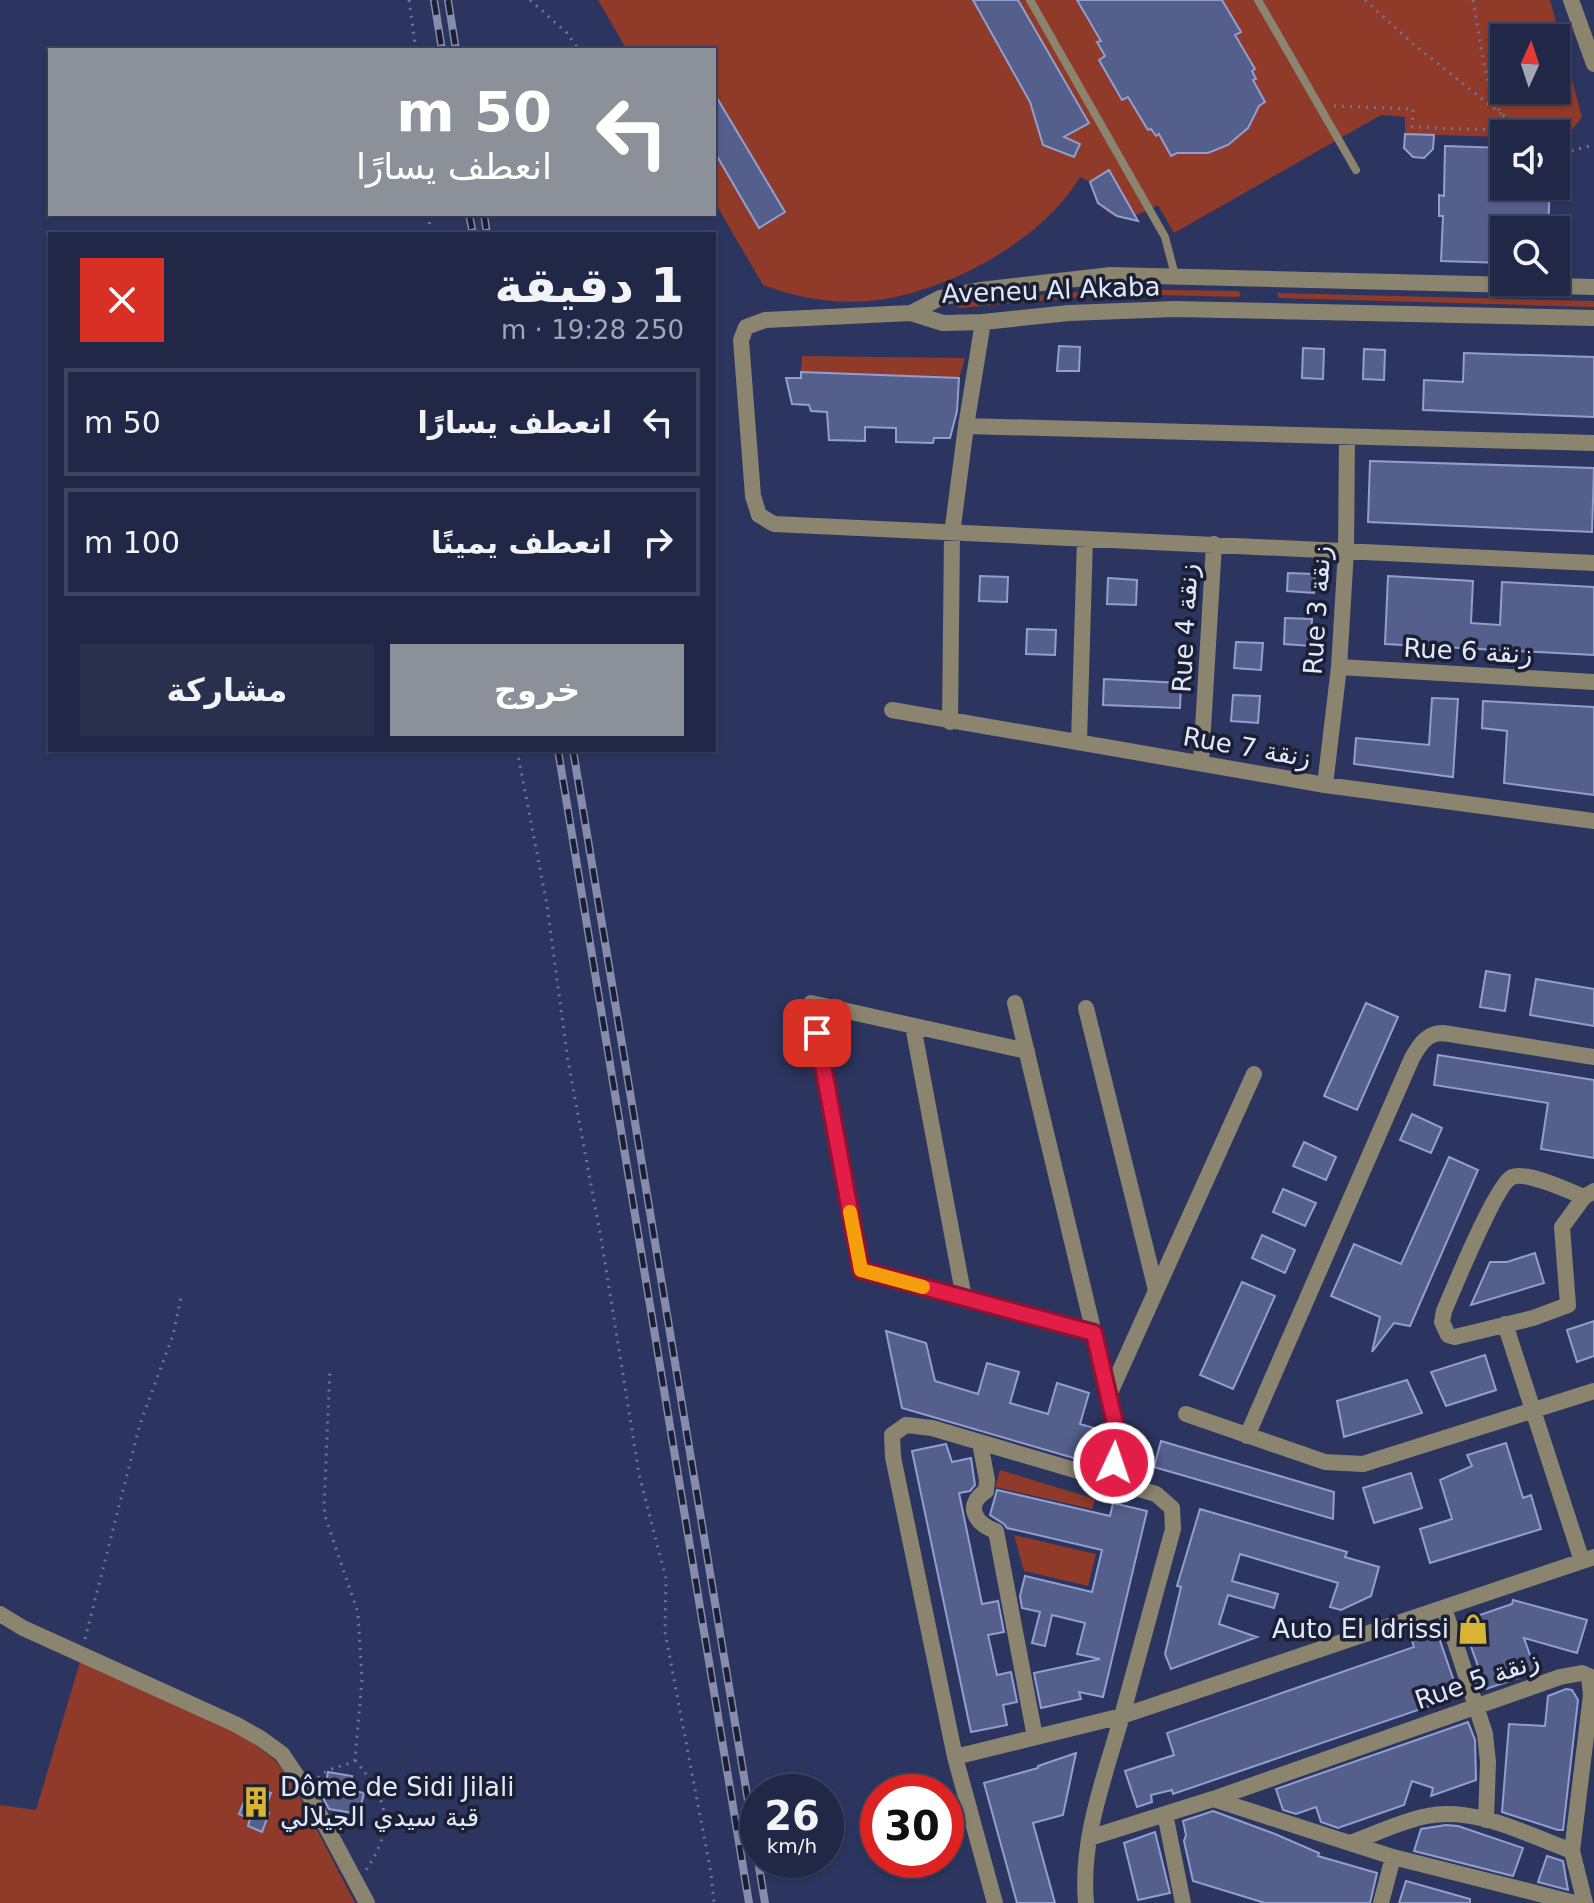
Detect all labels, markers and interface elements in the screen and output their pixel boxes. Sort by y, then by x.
north arrow [1490,24,1570,104]
map controls [1490,24,1570,296]
text: 50 m [396,79,552,144]
icon: left [580,80,684,184]
button: sound [1490,120,1570,200]
text: انعطف يسارًا [356,146,552,187]
button: search [1490,216,1570,296]
text: 1 دقيقة [495,257,684,313]
button: close [80,258,164,342]
street label: Aveneu Al Akaba [941,271,1161,309]
text: 250 m · 19:28 [501,315,684,345]
icon: left [636,400,680,444]
text: 50 m [84,405,161,440]
text: انعطف يسارًا [418,405,612,440]
icon: right [636,520,680,564]
text: 100 m [84,525,180,560]
text: انعطف يمينًا [431,525,612,560]
street label: Rue 3 زنقة [1298,544,1336,676]
street label: Rue 4 زنقة [1167,563,1203,693]
street label: Rue 6 زنقة [1403,633,1533,669]
button: مشاركة [80,644,374,736]
button: خروج [390,644,684,736]
street label: Rue 7 زنقة [1181,721,1313,773]
pin [783,999,851,1067]
icon: arrive [795,1011,839,1055]
position arrow [1072,1421,1156,1505]
shop icon: Auto El Idrissi [1456,1612,1490,1646]
place label: Auto El Idrissi [1272,1614,1449,1644]
street label: Rue 5 زنقة [1411,1645,1543,1715]
place label: Dôme de Sidi Jilali قبة سيدي الجيلالي [280,1772,515,1832]
speed limit sign: 30 [860,1774,964,1878]
building icon: Dôme de Sidi Jilali قبة سيدي الجيلالي [239,1785,273,1819]
text: 26 [764,1793,820,1839]
text: km/h [767,1834,817,1858]

